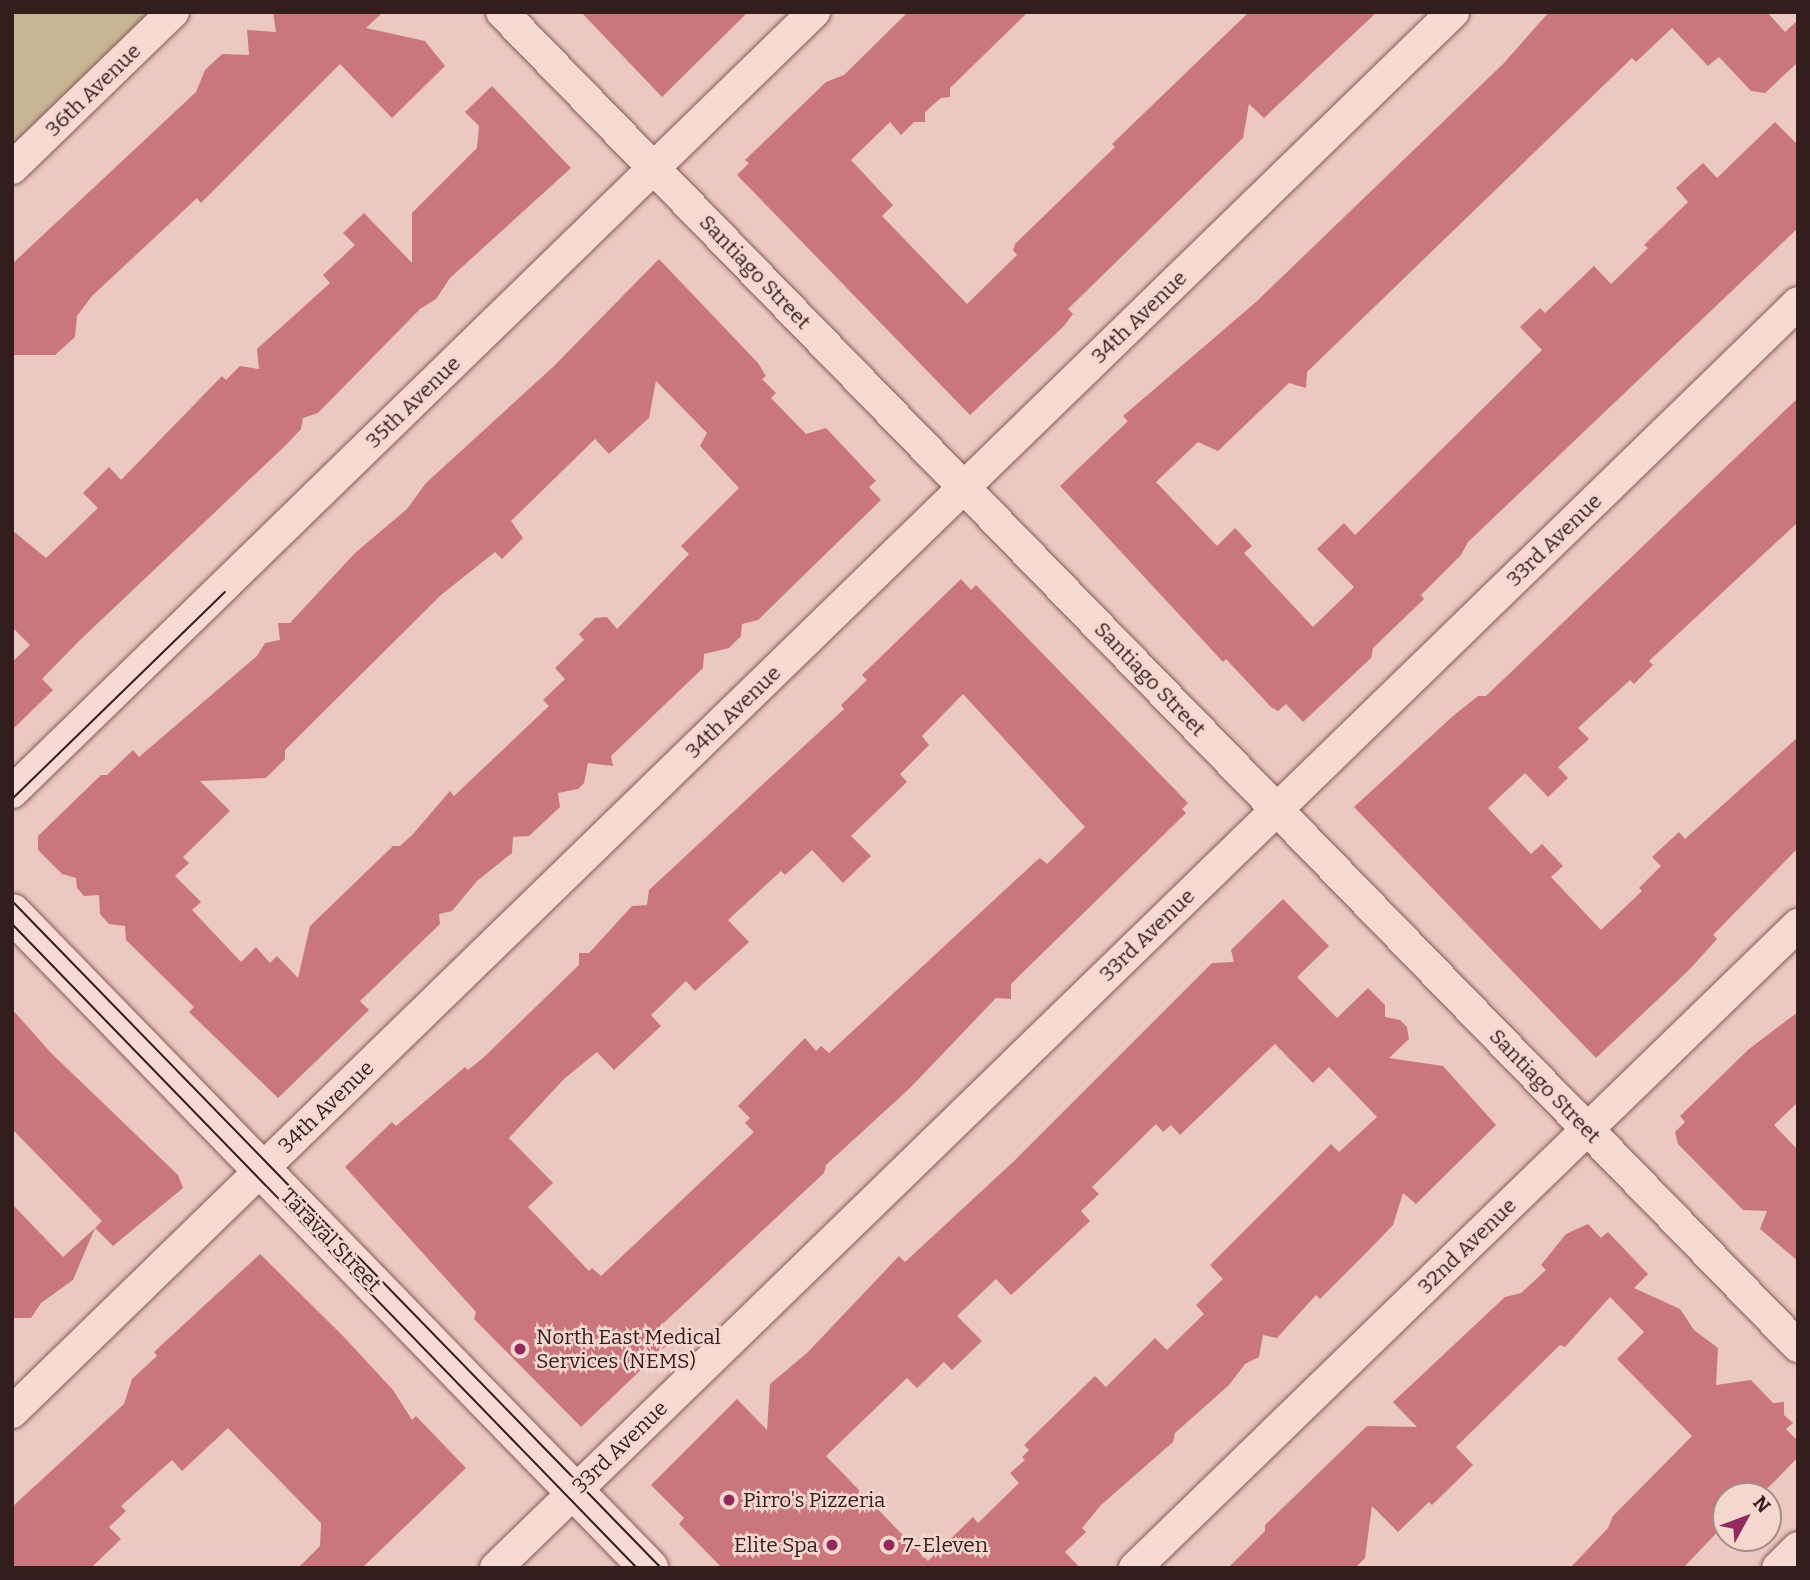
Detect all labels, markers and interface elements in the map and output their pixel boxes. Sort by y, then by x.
street label: 36th Avenue [40,38,146,142]
street label: Santiago Street [694,210,816,334]
street label: 34th Avenue [1086,265,1192,369]
street label: 35th Avenue [360,351,466,453]
street label: 33rd Avenue [1501,488,1607,592]
street label: Santiago Street [1089,617,1211,741]
street label: 34th Avenue [680,660,786,764]
street label: 33rd Avenue [1094,883,1200,987]
street label: Santiago Street [1484,1024,1606,1148]
street label: 34th Avenue [273,1055,379,1159]
street label: Taraval Street [275,1183,387,1297]
street label: 32nd Avenue [1413,1193,1521,1299]
place label: North East Medical Services (NEMS) [536,1324,721,1374]
marker: North East Medical Services (NEMS) [510,1339,530,1359]
street label: 33rd Avenue [567,1395,673,1499]
north arrow [1712,1482,1782,1552]
place label: Pirro's Pizzeria [743,1487,885,1513]
text: N [1748,1491,1775,1517]
marker: Pirro's Pizzeria [721,1492,737,1508]
place label: Elite Spa [734,1532,818,1558]
place label: 7-Eleven [903,1532,988,1558]
marker: Elite Spa [824,1537,840,1553]
marker: 7-Eleven [881,1537,897,1553]

